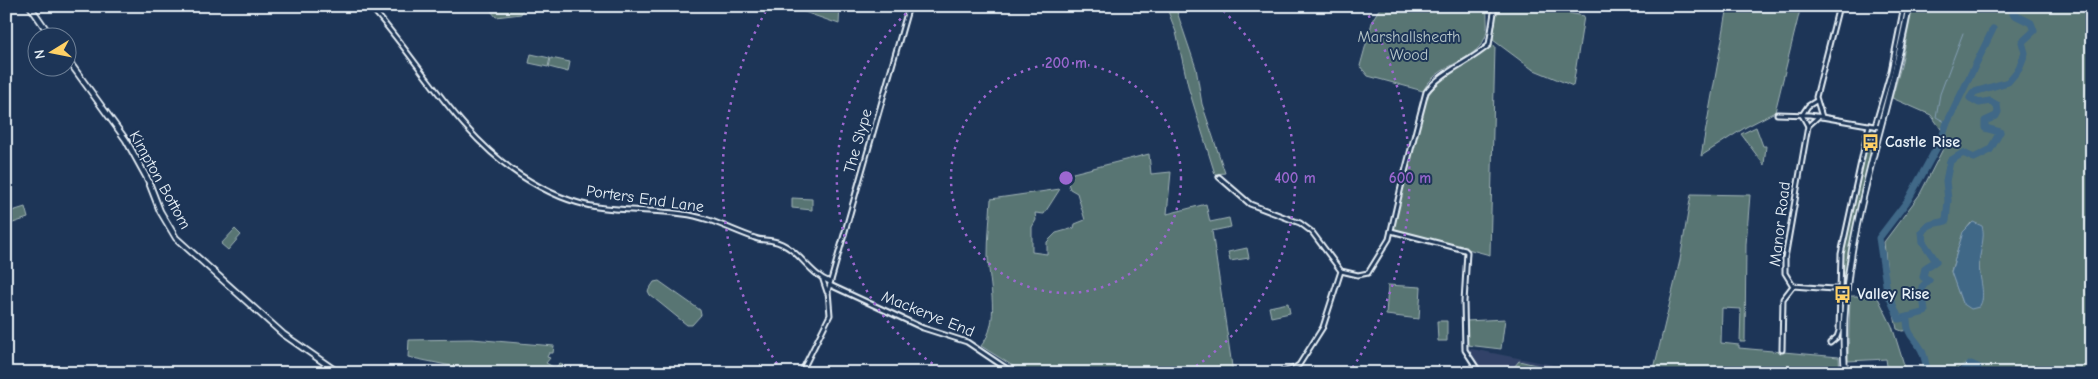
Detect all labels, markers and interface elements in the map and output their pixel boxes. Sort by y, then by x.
north arrow [28,28,78,78]
park label: Marshallsheath Wood [1357,28,1461,64]
text: N [31,48,49,60]
text: 200 m [1045,54,1087,72]
street label: The Slype [840,107,876,175]
street label: Kimpton Bottom [126,128,194,232]
bus stop icon: Castle Rise [1861,132,1881,152]
place label: Castle Rise [1885,133,1960,151]
centre of rings [1057,169,1075,187]
text: 400 m [1274,169,1316,187]
text: 600 m [1389,169,1431,187]
street label: Manor Road [1766,181,1794,267]
street label: Porters End Lane [585,182,705,216]
bus stop icon: Valley Rise [1833,284,1853,304]
place label: Valley Rise [1857,285,1930,303]
street label: Mackerye End [879,287,977,341]

